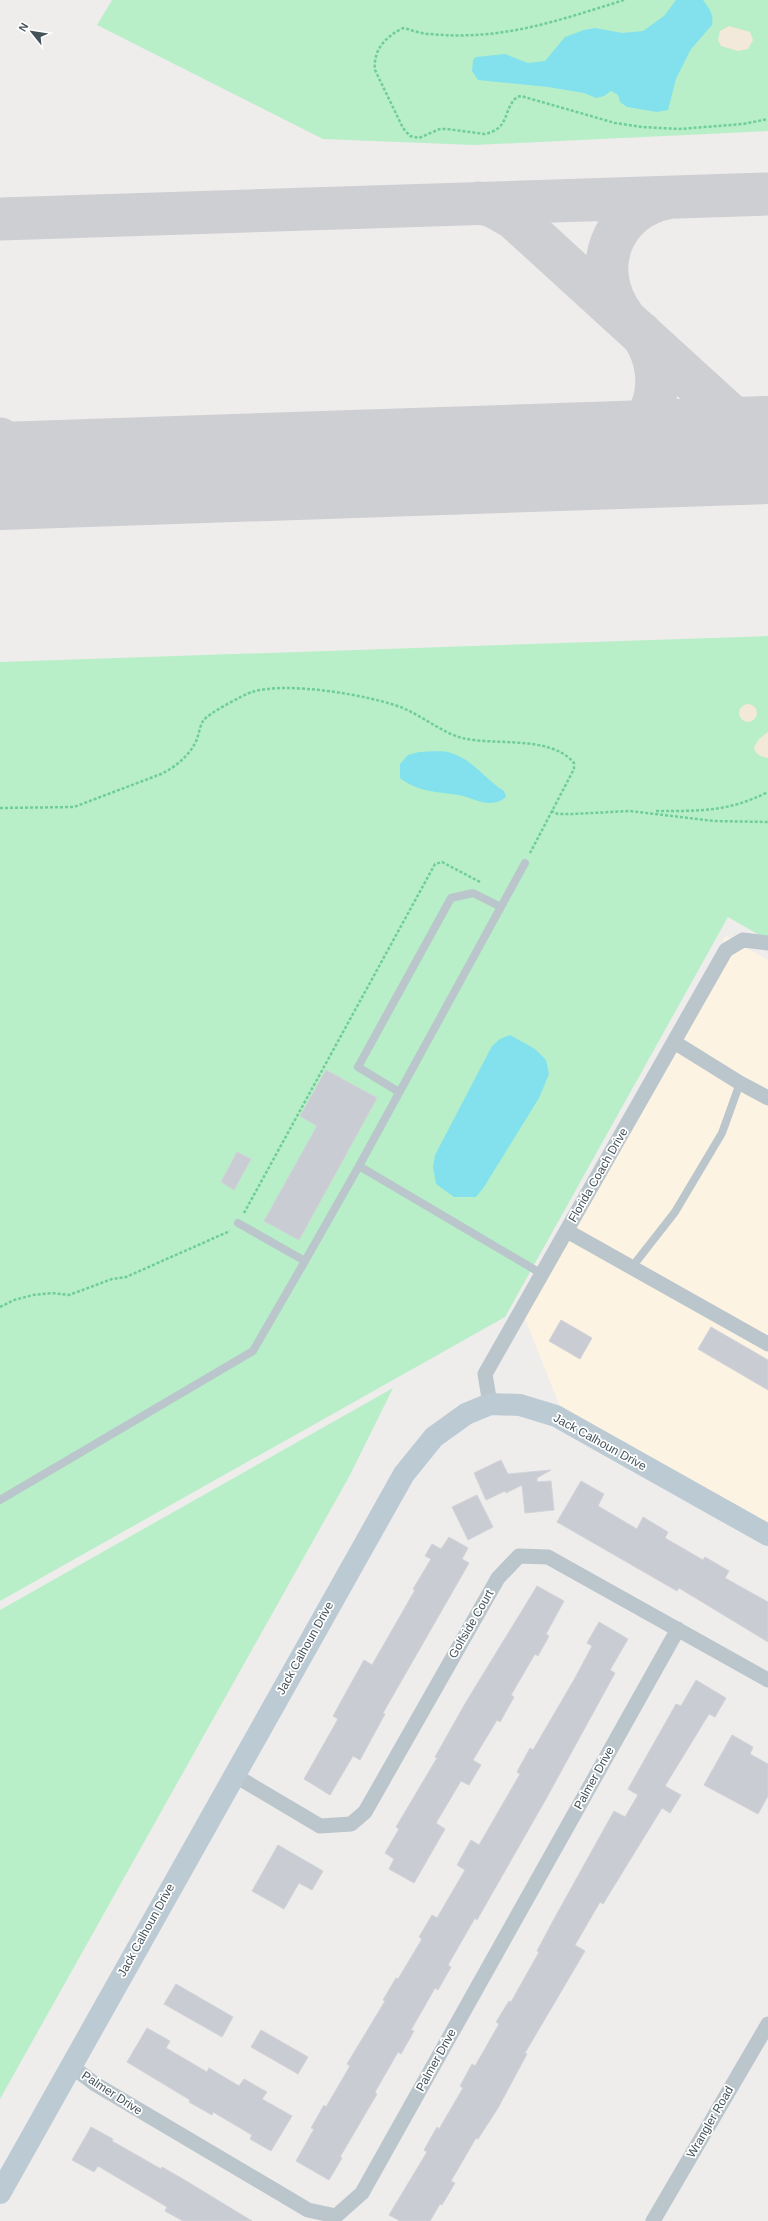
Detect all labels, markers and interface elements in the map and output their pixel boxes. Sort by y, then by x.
north arrow [12,12,52,52]
text: N [16,21,31,33]
street label: Florida Coach Drive [565,1125,631,1224]
street label: Jack Calhoun Drive [551,1411,649,1474]
street label: Golfside Court [446,1587,497,1661]
street label: Jack Calhoun Drive [274,1599,337,1697]
street label: Palmer Drive [571,1744,617,1812]
street label: Jack Calhoun Drive [115,1881,178,1979]
street label: Palmer Drive [413,2026,459,2094]
street label: Palmer Drive [79,2068,145,2118]
street label: Wrangler Road [684,2084,736,2160]

